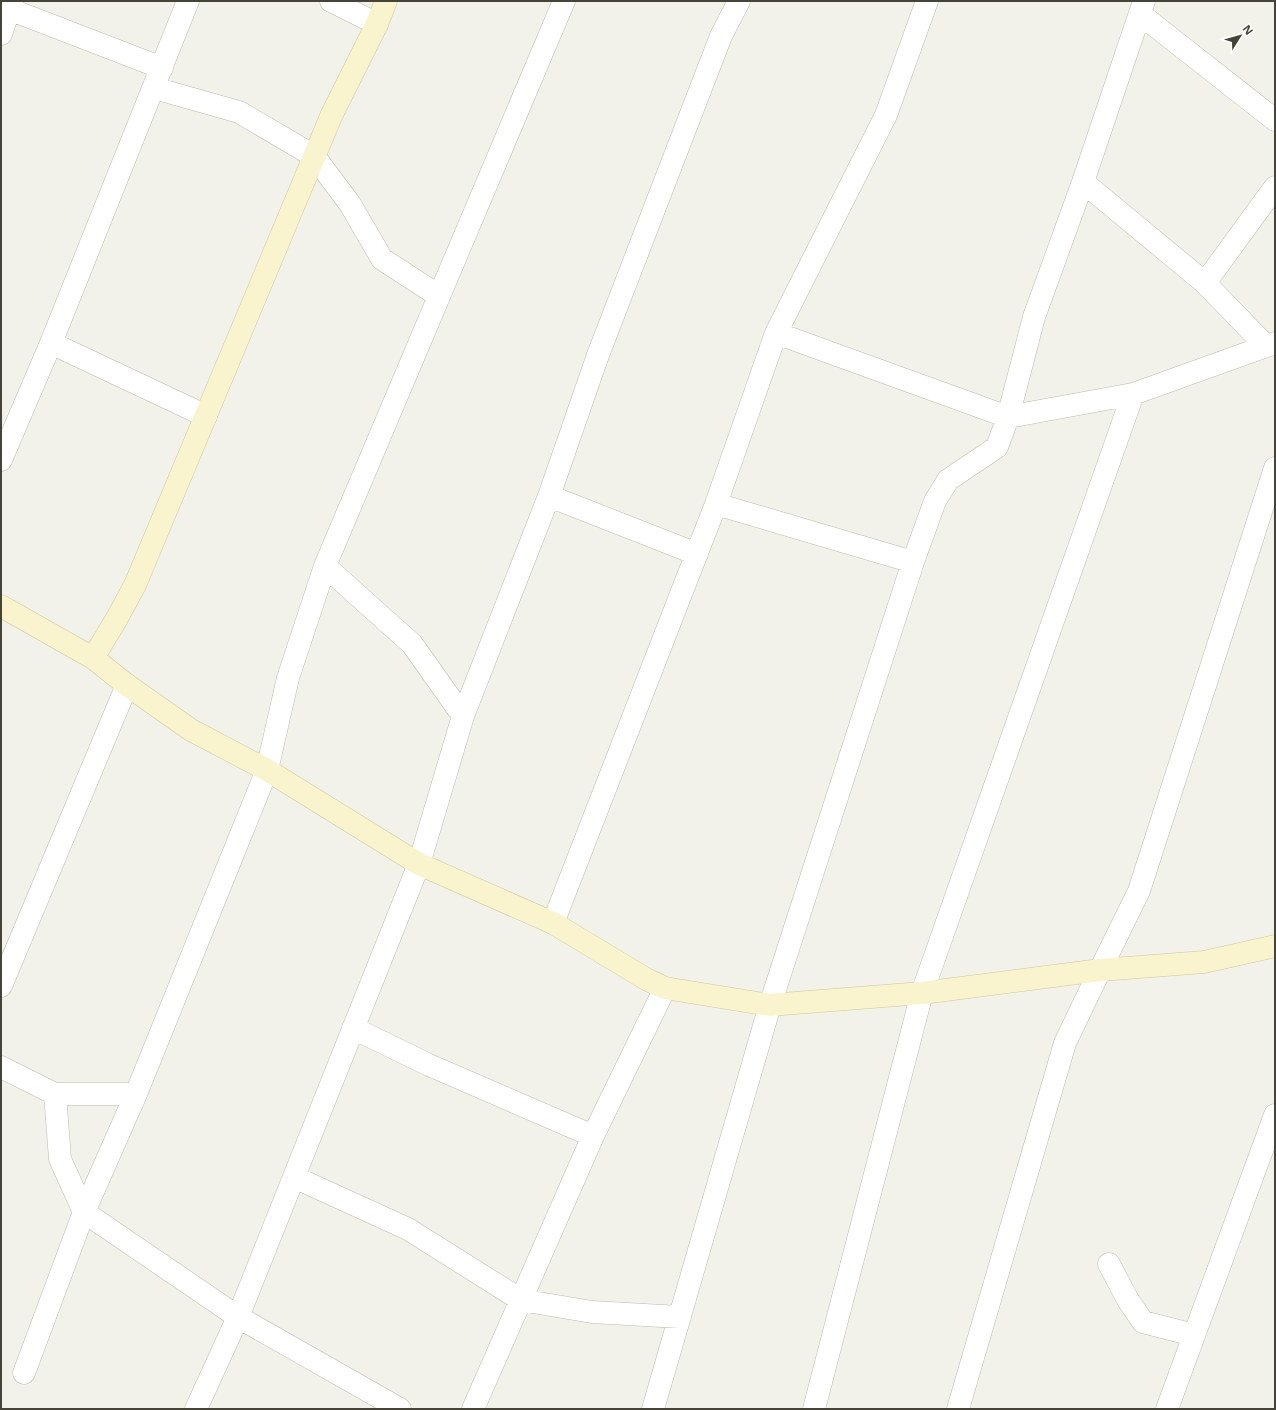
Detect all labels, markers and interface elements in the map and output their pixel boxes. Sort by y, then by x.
north arrow [1220,16,1260,56]
text: N [1240,22,1257,38]

